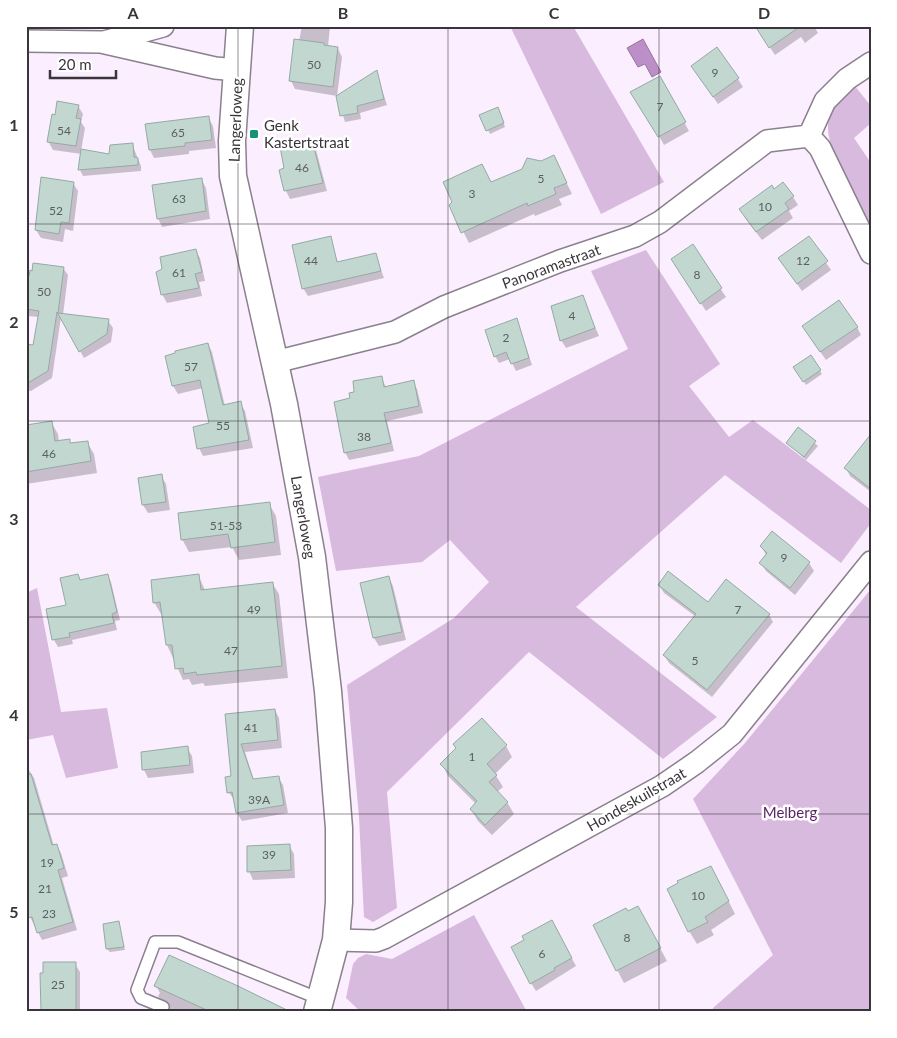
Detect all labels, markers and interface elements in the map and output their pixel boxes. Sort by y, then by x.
text: A [126,3,139,22]
text: B [338,3,348,22]
text: C [549,3,560,22]
text: D [758,3,770,22]
scale bar [50,48,116,80]
text: 20 m [58,55,92,73]
house number: 50 [307,57,321,72]
house number: 9 [712,65,719,80]
street label: Langerloweg [225,78,245,162]
house number: 7 [657,99,664,114]
text: 1 [9,115,19,134]
place label: Genk Kastertstraat [264,116,350,151]
house number: 54 [57,123,71,138]
house number: 65 [171,125,185,140]
marker: Genk Kastertstraat [248,128,260,140]
house number: 46 [295,160,309,175]
house number: 5 [538,171,545,186]
house number: 3 [469,186,476,201]
house number: 63 [172,191,186,206]
house number: 10 [758,199,772,214]
house number: 52 [49,203,63,218]
street label: Panoramastraat [499,240,603,292]
house number: 44 [304,253,318,268]
house number: 12 [796,253,810,268]
house number: 61 [172,265,186,280]
house number: 8 [694,267,701,282]
house number: 50 [37,284,51,299]
house number: 4 [569,308,576,323]
text: 2 [9,312,19,331]
house number: 2 [503,330,510,345]
house number: 57 [184,359,198,374]
house number: 55 [216,418,230,433]
house number: 38 [357,429,371,444]
house number: 46 [42,446,56,461]
street label: Langerloweg [288,474,320,560]
text: 3 [9,509,19,528]
house number: 51-53 [210,518,242,533]
house number: 9 [781,550,788,565]
house number: 49 [247,602,261,617]
house number: 7 [735,602,742,617]
house number: 47 [224,643,238,658]
house number: 5 [692,653,699,668]
text: 4 [9,705,19,724]
house number: 41 [244,720,258,735]
house number: 1 [469,749,476,764]
street label: Hondeskuilstraat [583,763,689,835]
house number: 39A [248,792,271,807]
park label: Melberg [763,803,817,821]
house number: 39 [262,847,276,862]
house number: 19 [40,855,54,870]
house number: 21 [38,881,52,896]
house number: 10 [691,888,705,903]
text: 5 [9,902,19,921]
house number: 23 [42,906,56,921]
house number: 8 [624,930,631,945]
house number: 6 [539,946,546,961]
house number: 25 [51,977,65,992]

